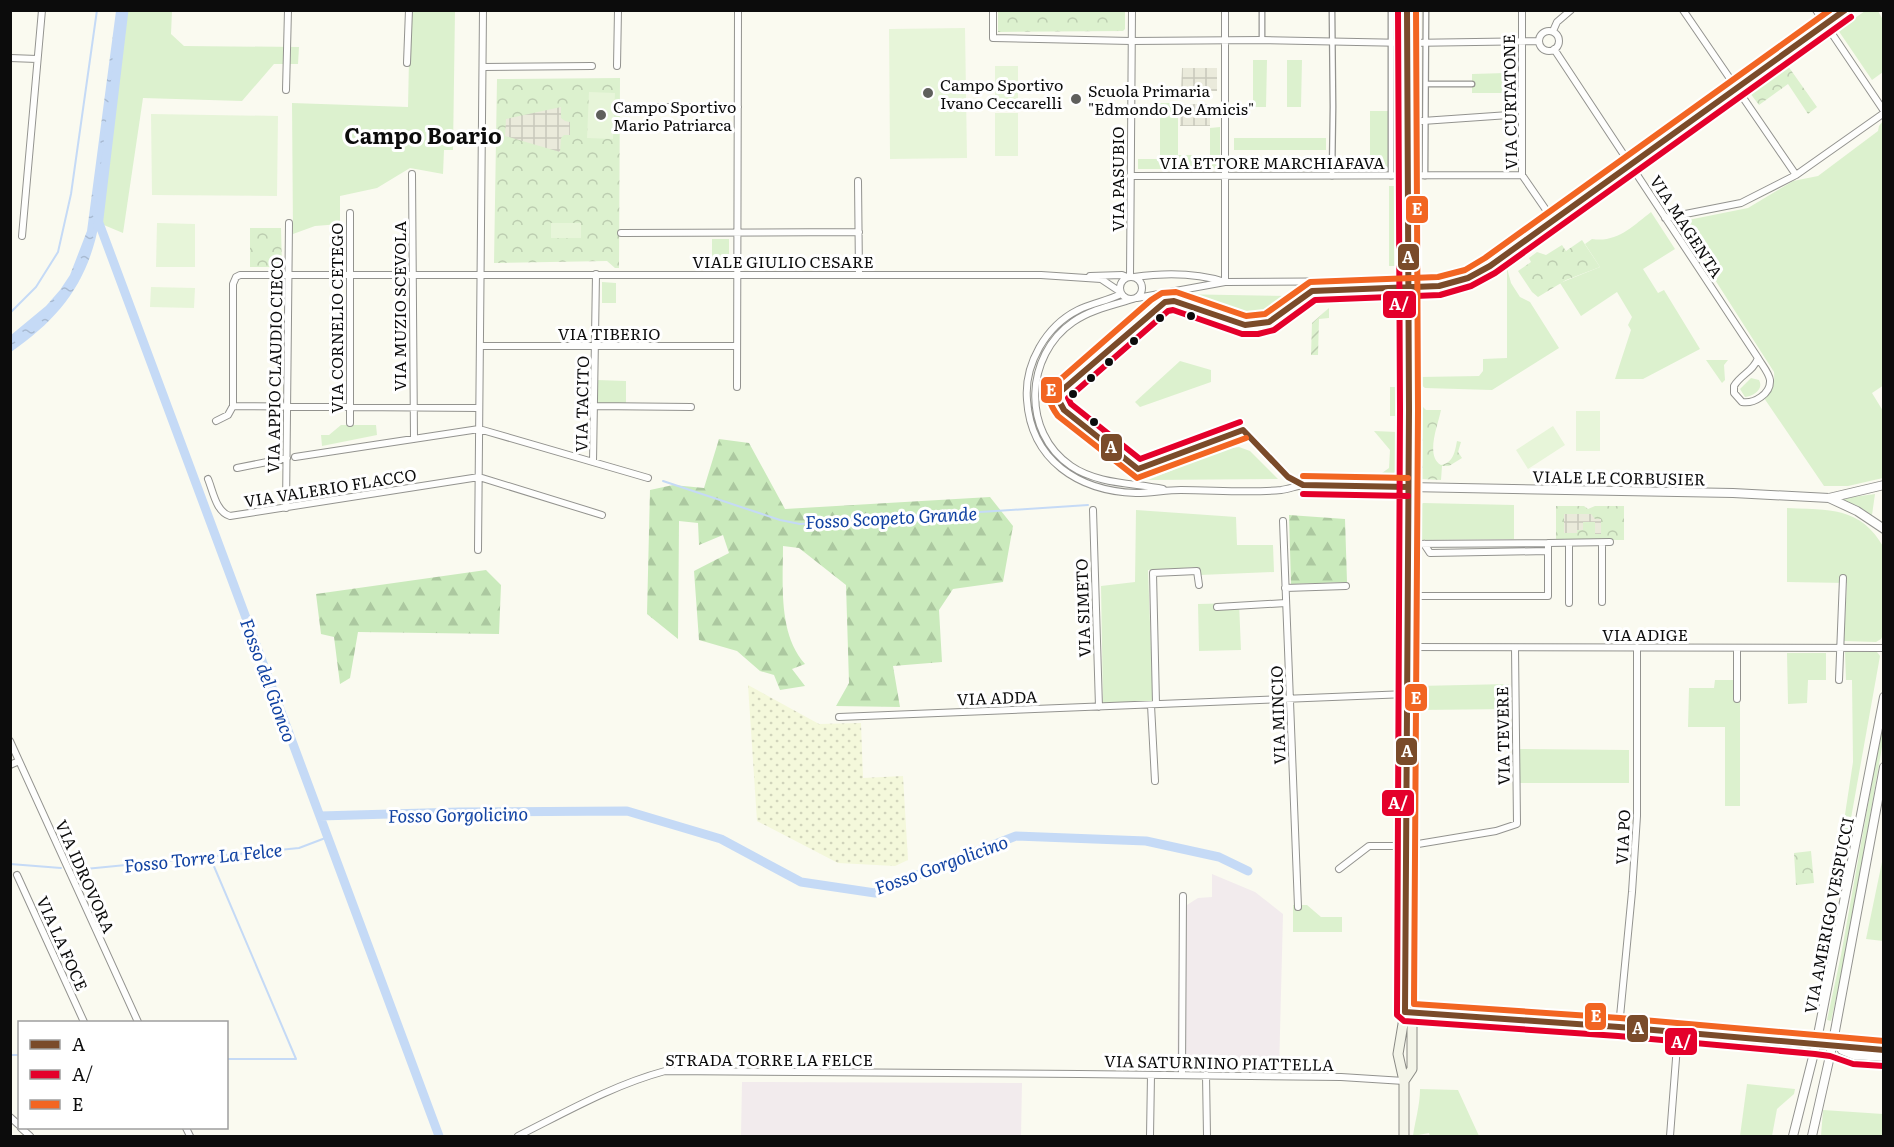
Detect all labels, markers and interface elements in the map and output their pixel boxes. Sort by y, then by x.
street label: VIA CURTATONE [1496,34,1522,170]
place label: Campo Sportivo Ivano Ceccarelli [940,72,1063,114]
place label: Scuola Primaria "Edmondo De Amicis" [1088,78,1254,120]
marker: Campo Sportivo Ivano Ceccarelli [921,86,935,100]
marker: Scuola Primaria "Edmondo De Amicis" [1069,92,1083,106]
place label: Campo Sportivo Mario Patriarca [613,94,736,136]
marker: Campo Sportivo Mario Patriarca [594,108,608,122]
district label: Campo Boario [344,118,502,151]
street label: VIA PASUBIO [1105,126,1129,232]
street label: VIA ETTORE MARCHIAFAVA [1159,150,1385,174]
street label: VIA MAGENTA [1645,170,1729,282]
line badge: E [1405,195,1429,224]
text: E [1412,196,1423,220]
street label: VIA MUZIO SCEVOLA [387,220,411,391]
street label: VIA CORNELIO CETEGO [324,223,348,413]
line badge: A [1397,243,1420,271]
text: A [1402,244,1414,268]
street label: VIALE GIULIO CESARE [692,249,874,273]
street label: VIA APPIO CLAUDIO CIECO [260,257,288,473]
line badge: A/ [1382,290,1417,319]
text: A/ [1389,291,1409,315]
unlabelled marker [1185,310,1197,322]
unlabelled marker [1154,312,1166,324]
street label: VIA TIBERIO [558,321,660,345]
unlabelled marker [1128,335,1140,347]
street label: VIA TACITO [568,356,594,452]
unlabelled marker [1103,356,1115,368]
unlabelled marker [1085,372,1097,384]
line badge: E [1040,376,1063,404]
text: E [1046,377,1057,401]
unlabelled marker [1067,388,1079,400]
unlabelled marker [1088,416,1100,428]
line badge: A [1100,433,1123,462]
text: A [1105,434,1117,458]
street label: VIA VALERIO FLACCO [242,462,418,512]
street label: VIALE LE CORBUSIER [1532,463,1706,491]
water label: Fosso Scopeto Grande [804,499,978,535]
street label: VIA SIMETO [1068,558,1096,658]
water label: Fosso del Gionco [234,614,304,746]
street label: VIA ADIGE [1602,622,1688,646]
street label: VIA MINCIO [1263,665,1291,765]
line badge: E [1404,683,1428,712]
street label: VIA ADDA [956,684,1038,710]
text: E [1411,685,1422,709]
street label: VIA TEVERE [1489,686,1515,786]
line badge: A [1395,737,1418,766]
text: A [1401,738,1413,762]
line badge: A/ [1381,789,1415,817]
text: A/ [1388,790,1408,814]
water label: Fosso Gorgolicino [388,799,528,829]
street label: VIA PO [1609,809,1635,865]
street label: VIA AMERIGO VESPUCCI [1797,815,1859,1015]
street label: VIA IDROVORA [50,816,122,937]
water label: Fosso Gorgolicino [870,827,1012,901]
water label: Fosso Torre La Felce [123,835,283,879]
street label: VIA LA FOCE [31,892,95,994]
line badge: E [1584,1002,1607,1031]
text: E [1591,1003,1602,1027]
line badge: A [1626,1014,1649,1043]
text: A [1632,1015,1644,1039]
legend [18,1021,228,1129]
line badge: A/ [1664,1027,1698,1056]
text: A/ [1671,1029,1691,1053]
text: A [72,1030,85,1057]
street label: STRADA TORRE LA FELCE [665,1047,873,1071]
street label: VIA SATURNINO PIATTELLA [1104,1048,1334,1076]
text: A/ [72,1060,93,1087]
text: E [72,1090,83,1117]

